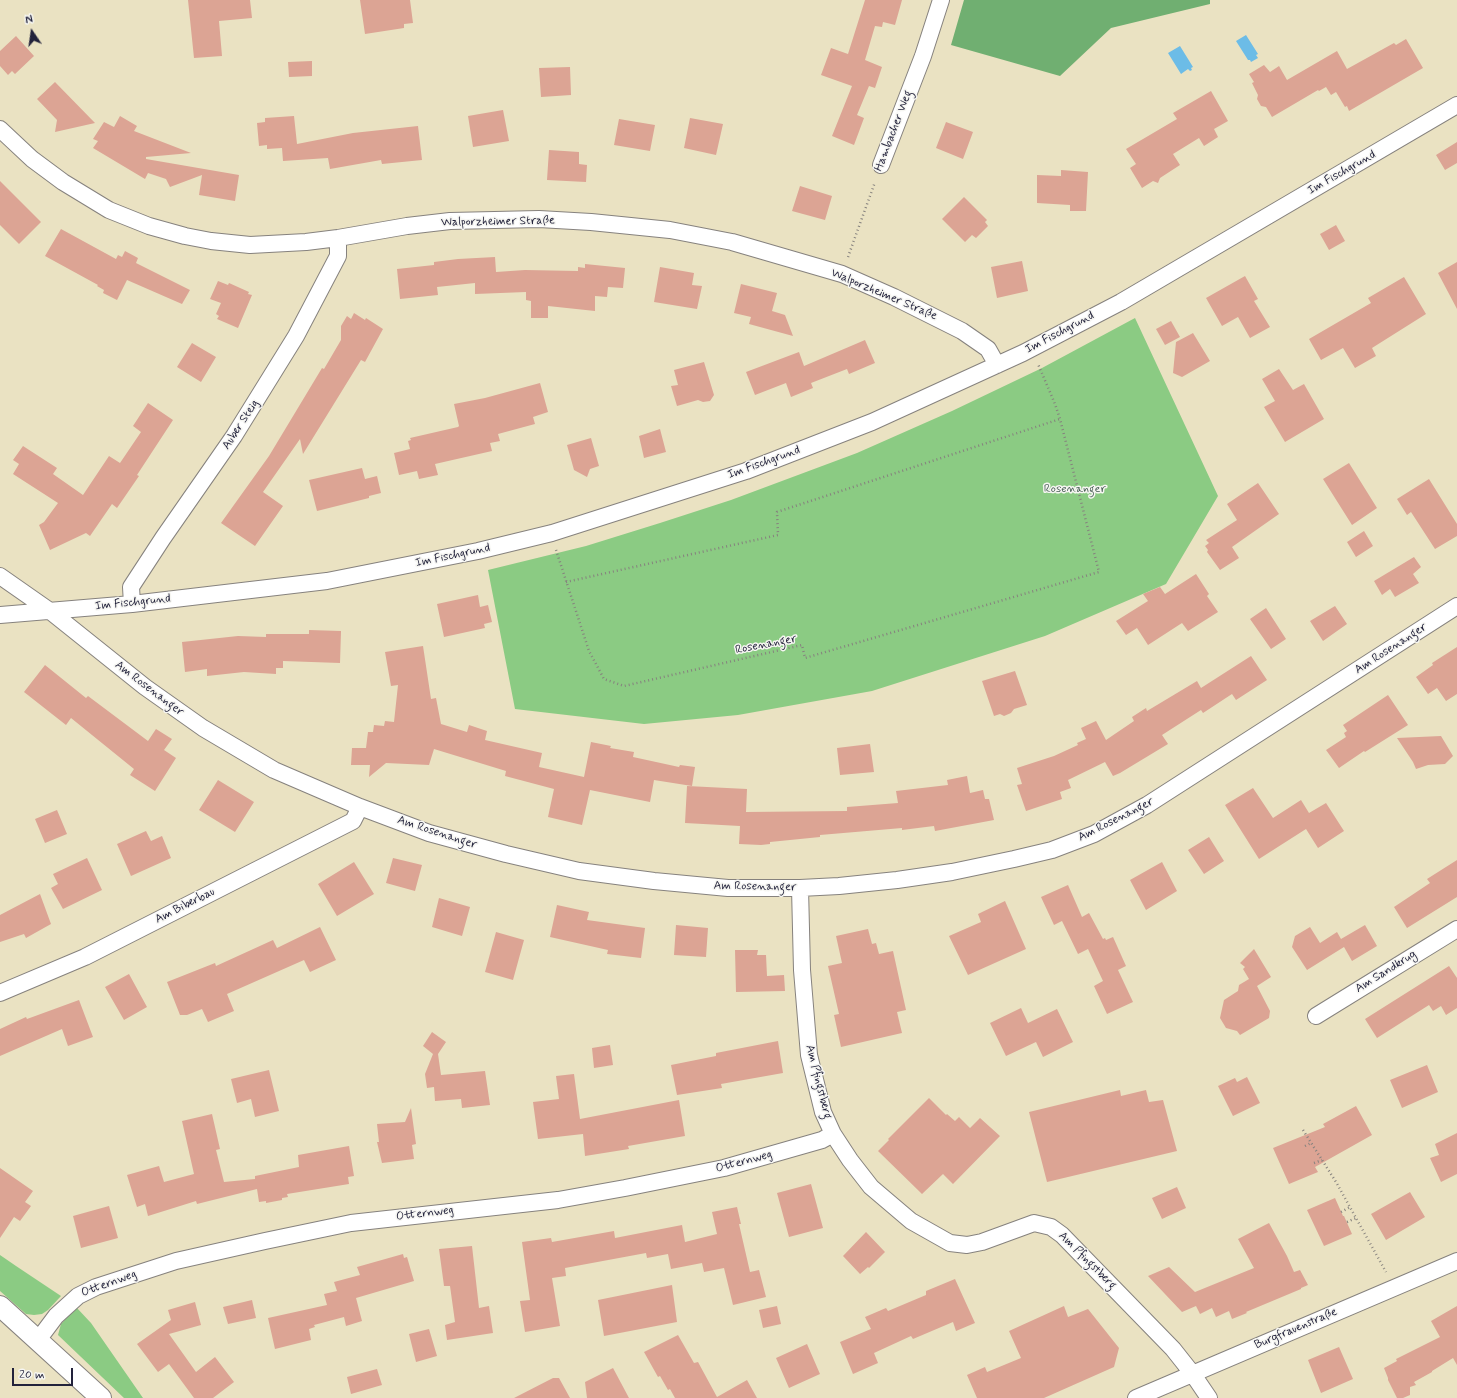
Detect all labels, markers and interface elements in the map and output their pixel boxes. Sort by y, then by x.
north arrow [12,12,52,52]
text: N [24,13,34,28]
street label: Hambacher Weg [872,88,916,174]
street label: Im Fischgrund [1306,148,1378,198]
street label: Walporzheimer Straße [441,214,555,230]
street label: Walporzheimer Straße [829,266,939,324]
street label: Im Fischgrund [1023,309,1097,357]
street label: Auber Steig [220,397,262,453]
street label: Im Fischgrund [726,443,802,483]
park label: Rosenanger [1044,482,1106,496]
street label: Im Fischgrund [414,541,492,571]
street label: Im Fischgrund [94,592,172,614]
street label: Am Rosenanger [1352,620,1430,678]
street label: Rosenanger [734,632,798,658]
street label: Am Rosenanger [112,658,186,720]
street label: Am Rosenanger [1076,795,1156,845]
street label: Am Rosenanger [395,813,479,853]
street label: Am Rosenanger [713,879,797,895]
street label: Am Biberbau [153,885,217,927]
street label: Am Sandkrug [1353,948,1419,996]
street label: Am Pfingstberg [802,1043,834,1121]
street label: Otternweg [714,1148,774,1176]
street label: Otternweg [395,1203,455,1225]
street label: Am Pfingstberg [1055,1229,1119,1293]
street label: Otternweg [79,1267,139,1301]
street label: Burgfrauenstraße [1252,1305,1340,1353]
scale bar [14,1360,75,1386]
text: 20 m [19,1367,45,1383]

